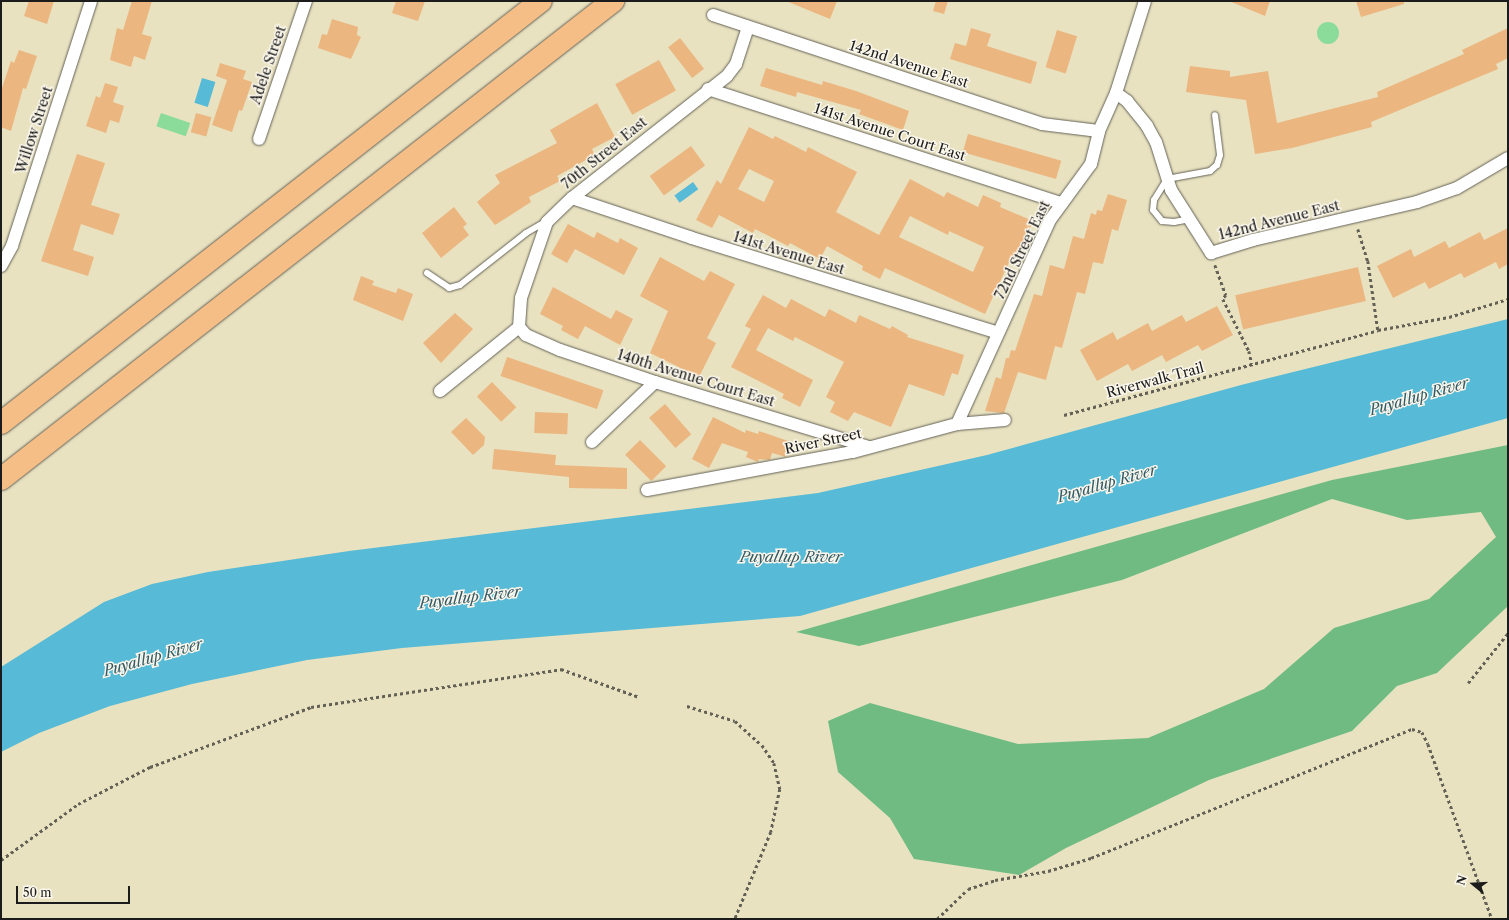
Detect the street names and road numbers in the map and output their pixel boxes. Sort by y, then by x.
street label: Adele Street [247,24,289,106]
street label: 142nd Avenue East [847,37,971,91]
street label: Willow Street [12,84,56,176]
street label: 141st Avenue Court East [812,100,968,164]
street label: 70th Street East [558,114,650,192]
street label: 142nd Avenue East [1217,197,1341,243]
street label: 72nd Street East [991,198,1053,302]
street label: 141st Avenue East [731,228,847,278]
street label: 140th Avenue Court East [615,346,777,410]
street label: Riverwalk Trail [1104,359,1206,401]
street label: River Street [783,425,863,457]

